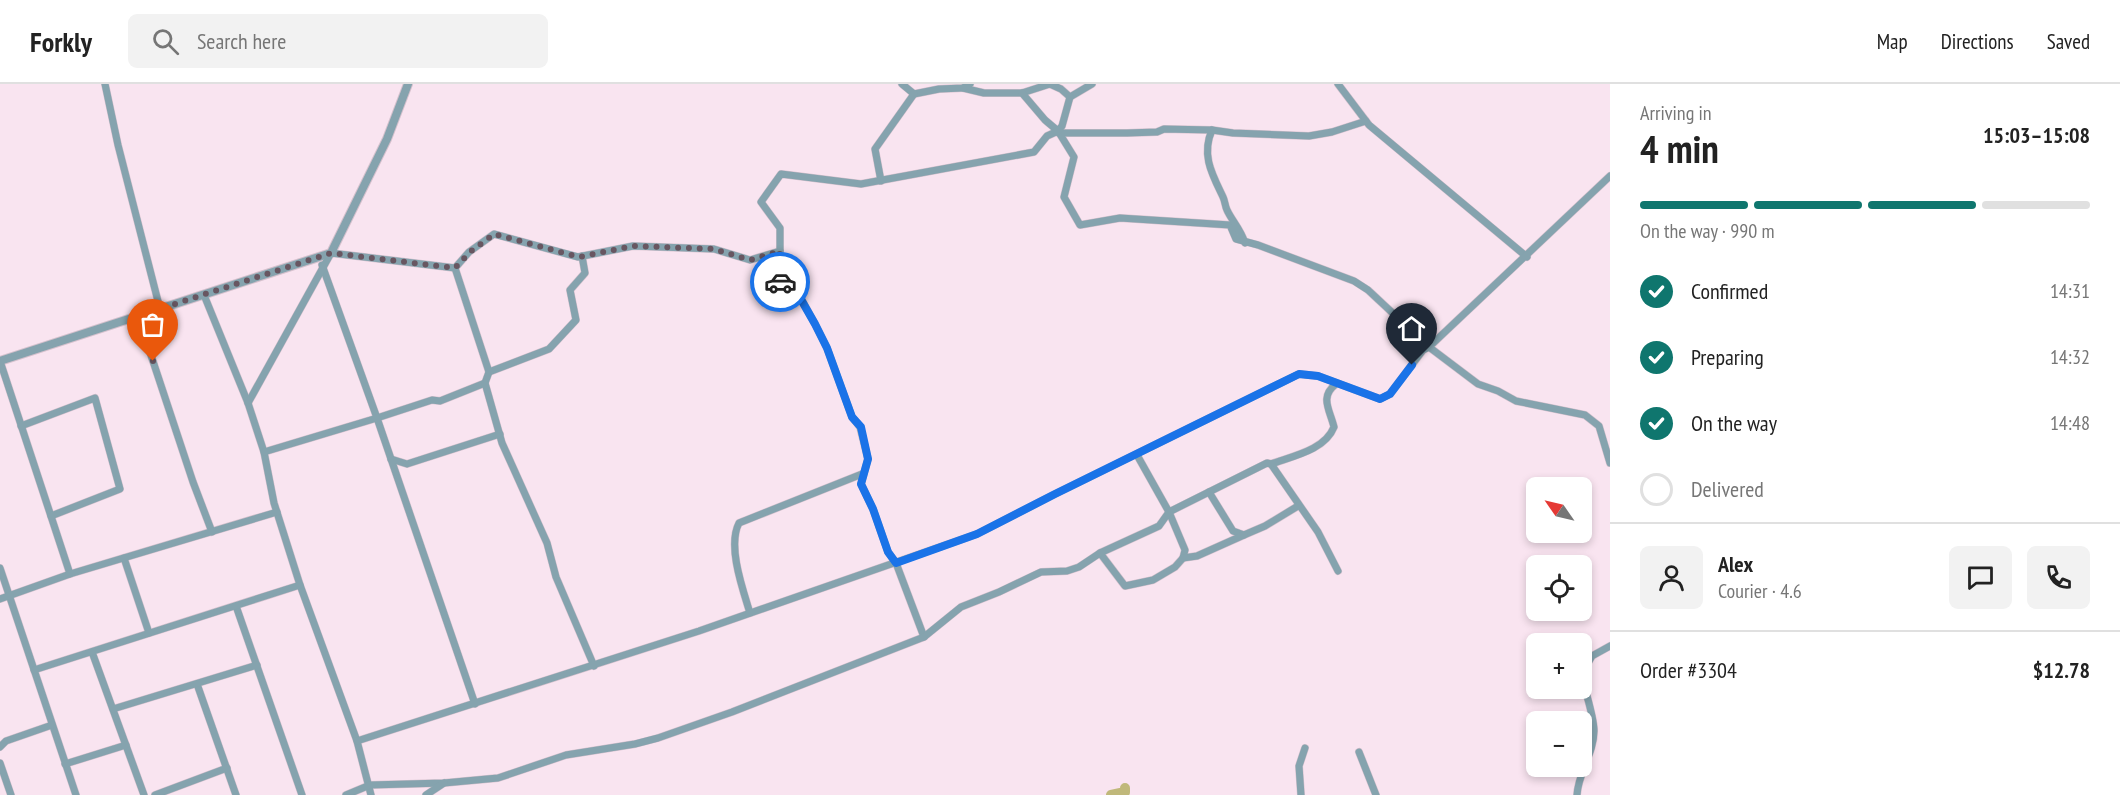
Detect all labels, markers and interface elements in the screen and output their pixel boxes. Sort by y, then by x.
search box [128,14,548,68]
text: Forkly [30,23,92,60]
icon: search [149,25,182,58]
text: Search here [197,27,286,55]
text: Map [1877,28,1908,55]
text: Directions [1941,28,2014,55]
text: Saved [2047,28,2090,55]
text: Arriving in [1640,100,1712,126]
text: 15:03–15:08 [1983,121,2090,149]
text: 4 min [1640,123,1719,174]
text: On the way · 990 m [1640,218,1775,244]
courier [750,252,810,312]
icon: car [764,266,797,299]
icon: check [1640,275,1673,308]
text: Confirmed [1691,277,1768,305]
text: 14:31 [2050,278,2090,304]
pin [127,299,178,361]
pin [1386,303,1437,365]
icon: bag [136,308,169,341]
icon: home [1395,312,1428,345]
icon: check [1640,341,1673,374]
text: Preparing [1691,343,1764,371]
text: 14:32 [2050,344,2090,370]
icon: check [1640,407,1673,440]
text: On the way [1691,409,1777,437]
text: 14:48 [2050,410,2090,436]
text: Delivered [1691,475,1764,503]
north arrow [1526,477,1592,543]
map controls [1526,477,1592,777]
button: person [1640,546,1703,609]
button: chat [1949,546,2012,609]
button: phone [2027,546,2090,609]
text: Alex [1718,550,1753,578]
button: locate [1526,555,1592,621]
text: Courier · 4.6 [1718,578,1802,604]
button: + [1526,633,1592,699]
text: Order #3304 [1640,656,1737,684]
text: $12.78 [2033,656,2090,684]
button: − [1526,711,1592,777]

